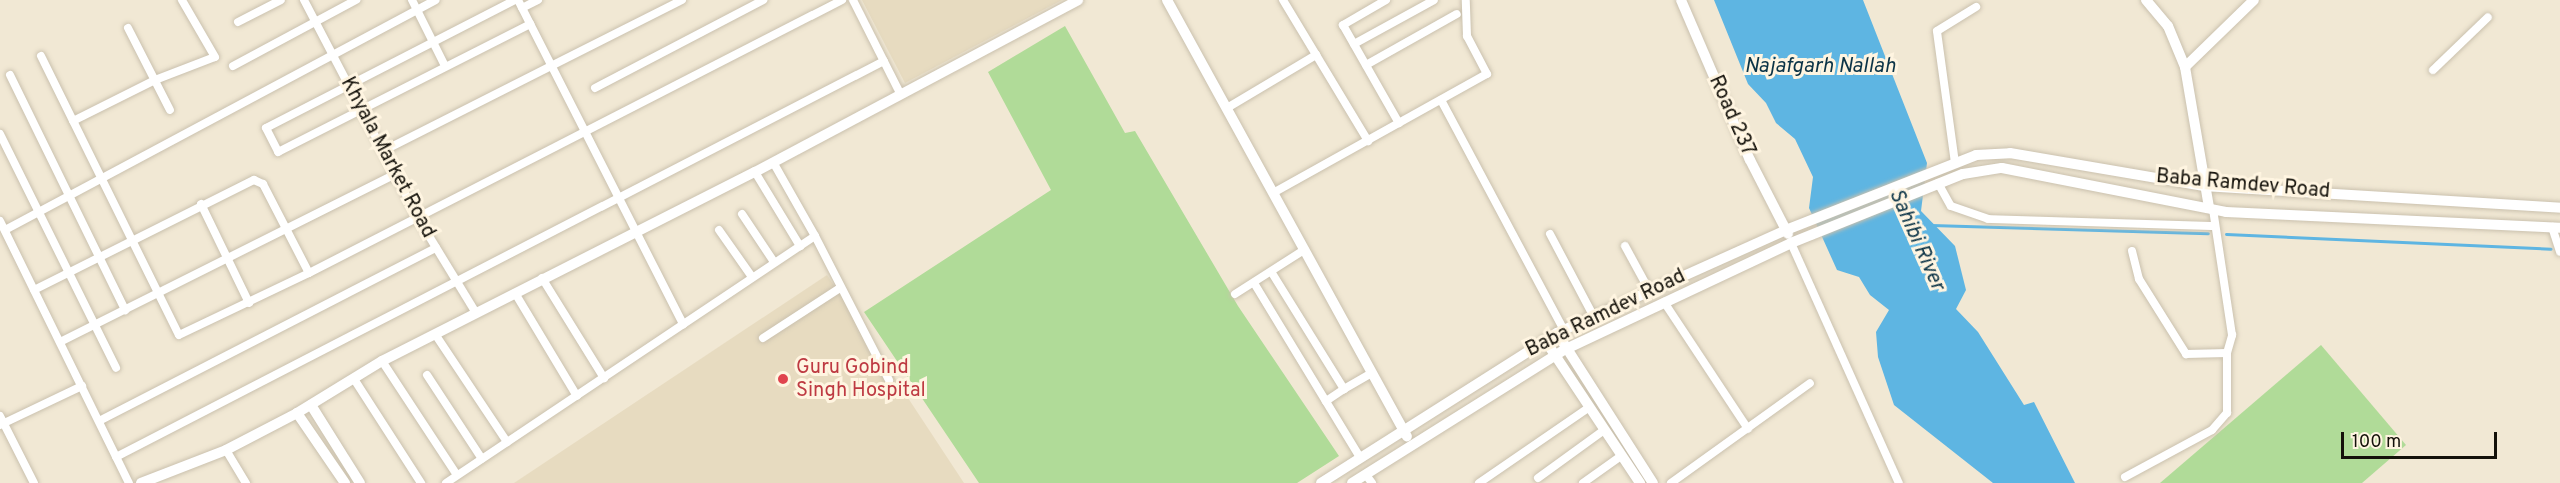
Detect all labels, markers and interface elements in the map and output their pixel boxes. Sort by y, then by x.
water label: Najafgarh Nallah [1744,54,1896,80]
street label: Road 237 [1703,72,1759,160]
street label: Khyala Market Road [334,73,440,243]
street label: Baba Ramdev Road [2155,165,2331,205]
water label: Sahibi River [1882,185,1950,295]
street label: Baba Ramdev Road [1522,265,1690,363]
place label: Guru Gobind Singh Hospital [796,356,926,403]
marker: Guru Gobind Singh Hospital [774,370,792,388]
scale bar [2344,420,2500,458]
text: 100 m [2352,431,2401,454]

